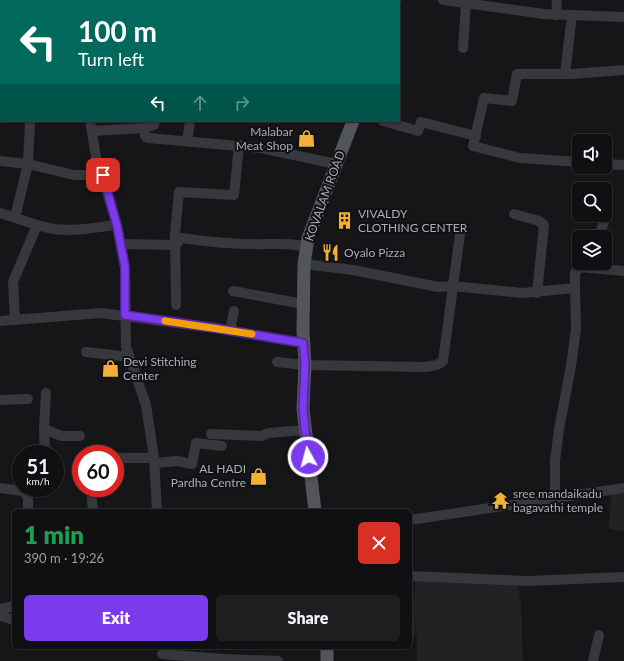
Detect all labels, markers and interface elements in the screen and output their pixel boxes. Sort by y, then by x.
text: 100 m [78,14,157,48]
icon: left [12,16,64,68]
text: Turn left [78,48,144,70]
icon: left [147,92,169,114]
icon: ahead [189,92,211,114]
icon: right [231,92,253,114]
place label: Malabar Meat Shop [236,124,294,153]
shop icon: Malabar Meat Shop [296,129,316,149]
map controls [572,134,612,270]
button: sound [572,134,612,174]
street label: KOVALAM ROAD [301,149,348,243]
pin [86,158,120,192]
icon: arrive [92,164,114,186]
button: search [572,182,612,222]
place label: VIVALDY CLOTHING CENTER [358,206,468,235]
building icon: VIVALDY CLOTHING CENTER [335,211,355,231]
button: layers [572,230,612,270]
restaurant icon: Oyalo Pizza [321,243,341,263]
place label: Oyalo Pizza [344,245,405,260]
place label: Devi Stitching Center [123,354,197,383]
shop icon: Devi Stitching Center [100,359,120,379]
position arrow [287,436,329,478]
speed limit sign: 60 [72,445,124,497]
text: 51 [26,454,50,478]
place label: AL HADI Pardha Centre [171,461,246,490]
shop icon: AL HADI Pardha Centre [249,466,269,486]
text: km/h [26,475,50,487]
place label: sree mandaikadu bagavathi temple [513,486,603,515]
temple icon: sree mandaikadu bagavathi temple [490,491,510,511]
text: 1 min [24,520,84,549]
button: close [358,522,400,564]
text: 390 m · 19:26 [24,550,104,566]
button: Exit [24,595,208,641]
button: Share [216,595,400,641]

